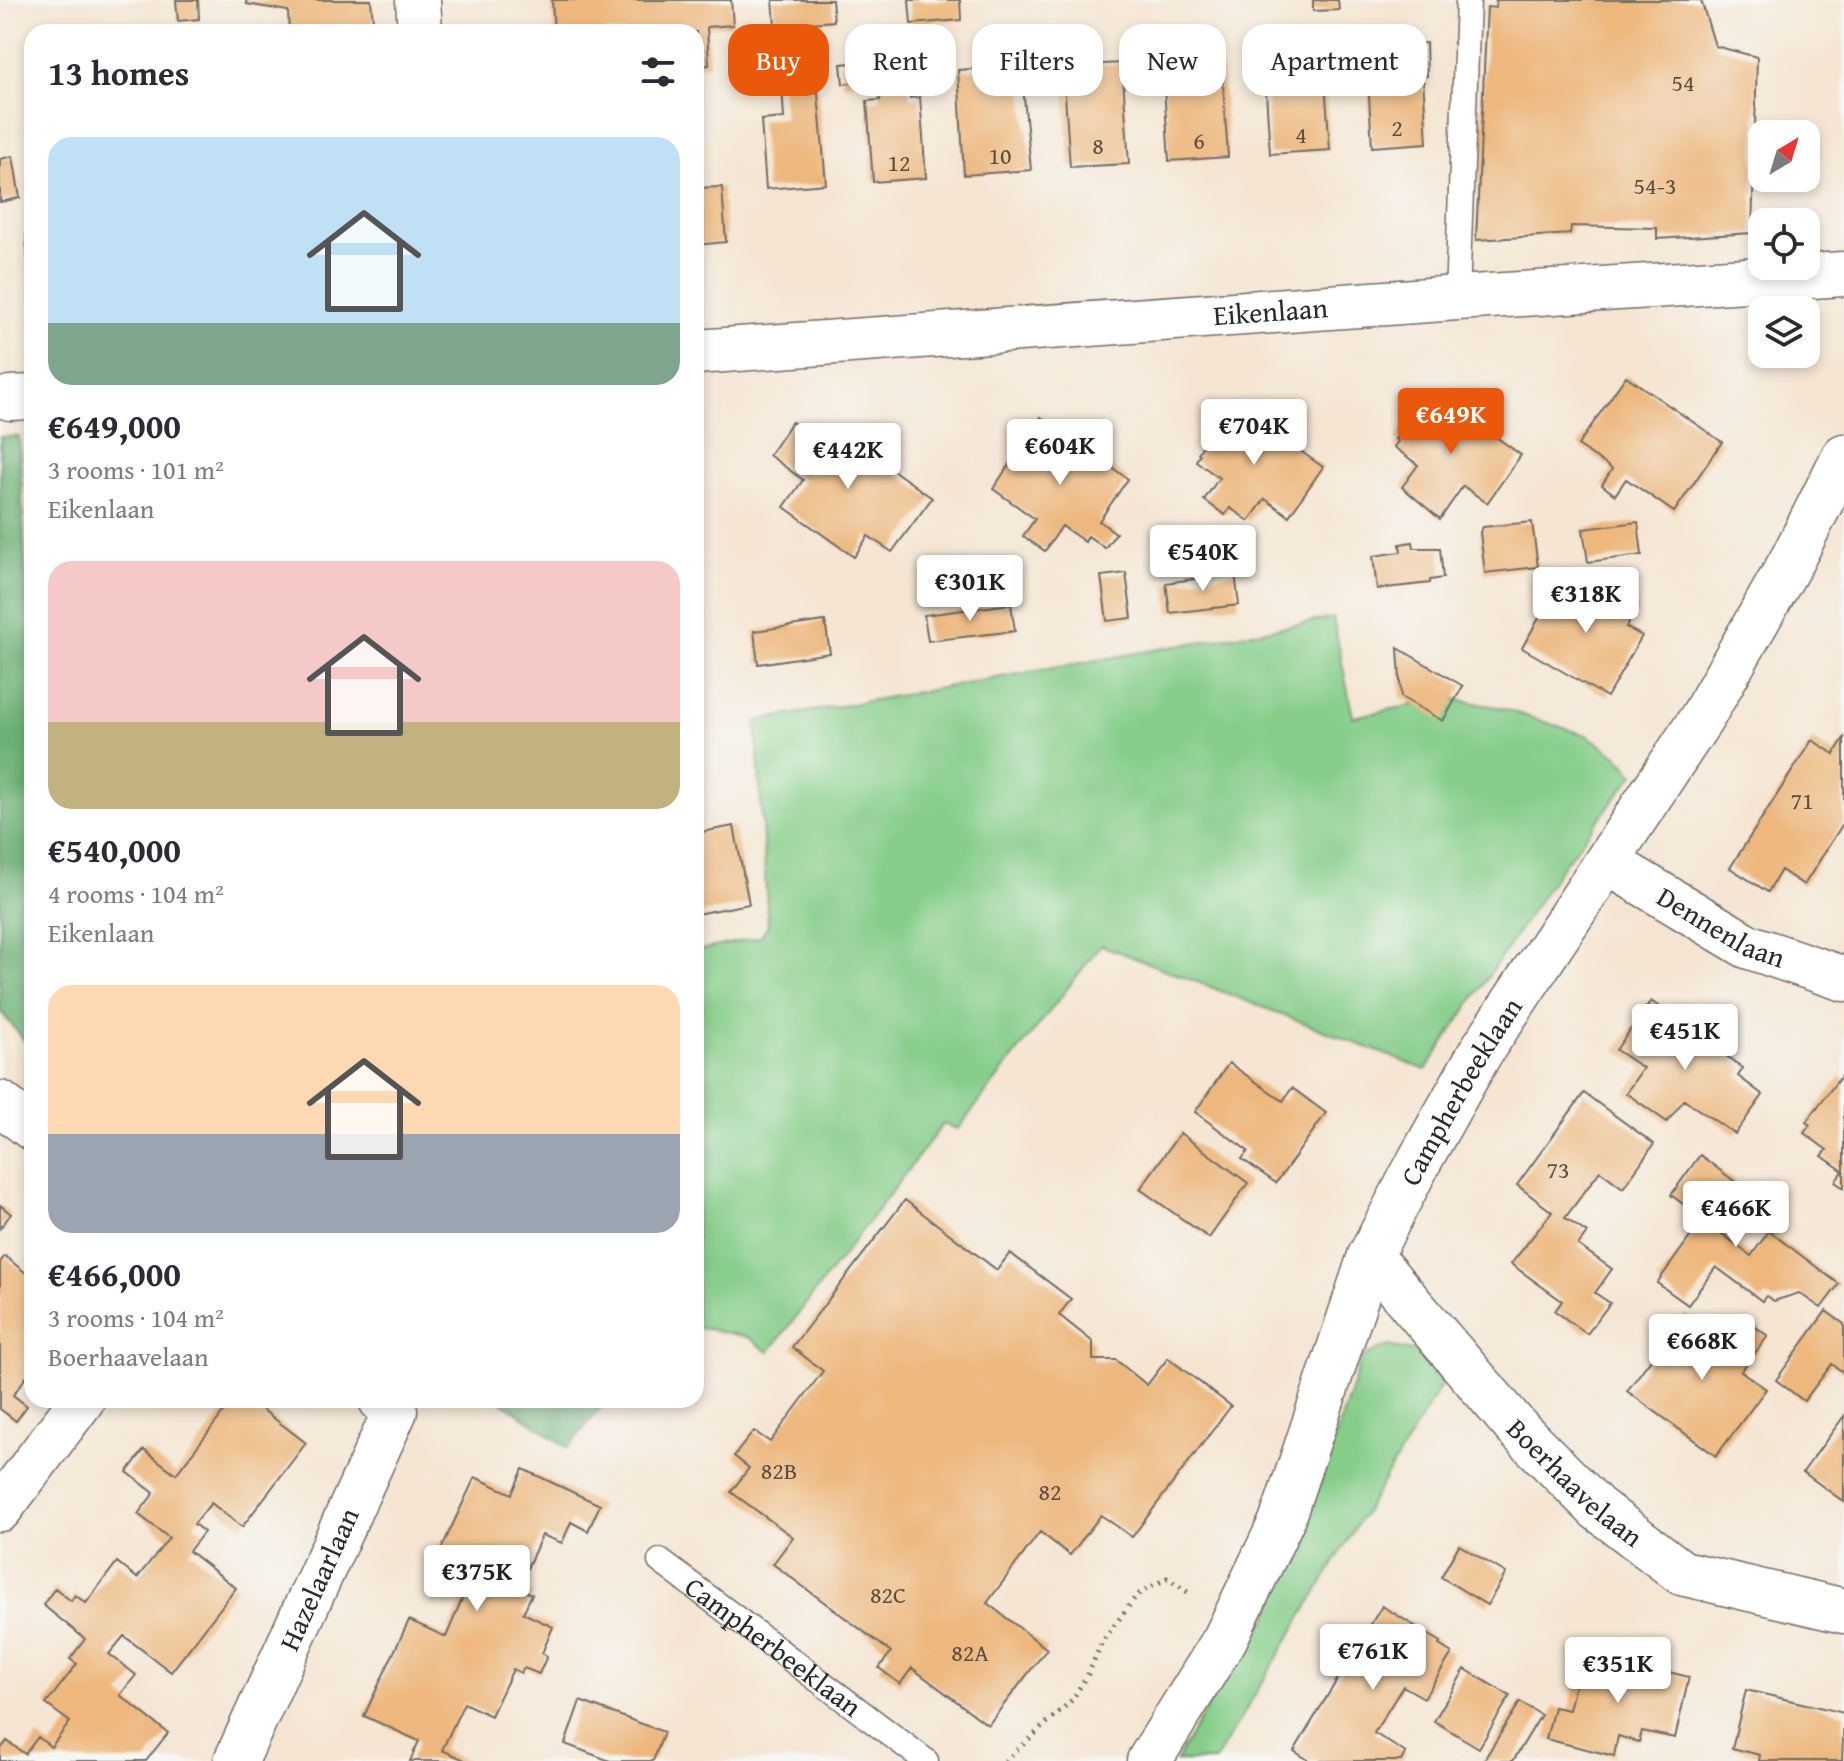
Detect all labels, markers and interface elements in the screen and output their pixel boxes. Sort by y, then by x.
chip: Buy [728,24,829,96]
chip: Rent [845,24,956,96]
chip: Filters [972,24,1103,96]
chip: New [1119,24,1226,96]
chip: Apartment [1242,24,1427,96]
text: 13 homes [48,48,189,97]
icon: filters [636,50,680,94]
house number: 54 [1671,65,1695,100]
house number: 2 [1391,110,1403,145]
house number: 4 [1295,117,1307,152]
north arrow [1748,120,1820,192]
map controls [1748,120,1820,368]
house number: 6 [1193,123,1205,158]
house number: 8 [1092,128,1104,163]
house number: 10 [988,138,1012,173]
house number: 12 [887,145,911,180]
house number: 54-3 [1634,168,1676,203]
icon: home [292,189,436,333]
button: locate [1748,208,1820,280]
street label: Eikenlaan [1212,286,1329,335]
button: layers [1748,296,1820,368]
pin: €649K [1395,388,1507,456]
text: €649K [1416,394,1486,433]
pin: €704K [1198,399,1310,467]
text: €649,000 [48,401,181,450]
text: €704K [1219,405,1289,444]
pin: €604K [1004,419,1116,487]
pin: €442K [792,423,904,491]
text: €604K [1025,425,1095,464]
text: €442K [813,429,883,468]
text: 3 rooms · 101 m² [48,450,224,489]
text: Eikenlaan [48,489,154,528]
pin: €540K [1147,525,1259,593]
text: €540K [1168,531,1238,570]
pin: €301K [914,555,1026,623]
text: €301K [935,561,1005,600]
pin: €318K [1530,567,1642,635]
text: €318K [1551,573,1621,612]
icon: home [292,613,436,757]
house number: 71 [1790,783,1814,818]
text: €540,000 [48,825,181,874]
text: 4 rooms · 104 m² [48,874,224,913]
street label: Dennenlaan [1650,876,1791,978]
text: Eikenlaan [48,913,154,952]
street label: Campherbeeklaan [1389,989,1532,1192]
pin: €451K [1629,1004,1741,1072]
text: €451K [1650,1010,1720,1049]
icon: home [292,1037,436,1181]
house number: 73 [1546,1152,1570,1187]
pin: €466K [1680,1181,1792,1249]
text: €466K [1701,1187,1771,1226]
text: €466,000 [48,1249,181,1298]
text: 3 rooms · 104 m² [48,1298,224,1337]
pin: €668K [1646,1314,1758,1382]
text: €668K [1667,1320,1737,1359]
text: Boerhaavelaan [48,1337,209,1376]
street label: Boerhaavelaan [1498,1408,1652,1556]
house number: 82B [761,1453,797,1488]
house number: 82 [1038,1474,1062,1509]
street label: Hazelaarlaan [268,1500,369,1657]
pin: €375K [421,1545,533,1613]
text: €375K [442,1551,512,1590]
street label: Campherbeeklaan [677,1566,871,1726]
house number: 82C [870,1577,906,1612]
pin: €761K [1317,1624,1429,1692]
text: €761K [1338,1630,1408,1669]
house number: 82A [951,1635,989,1670]
pin: €351K [1562,1637,1674,1705]
text: €351K [1583,1643,1653,1682]

